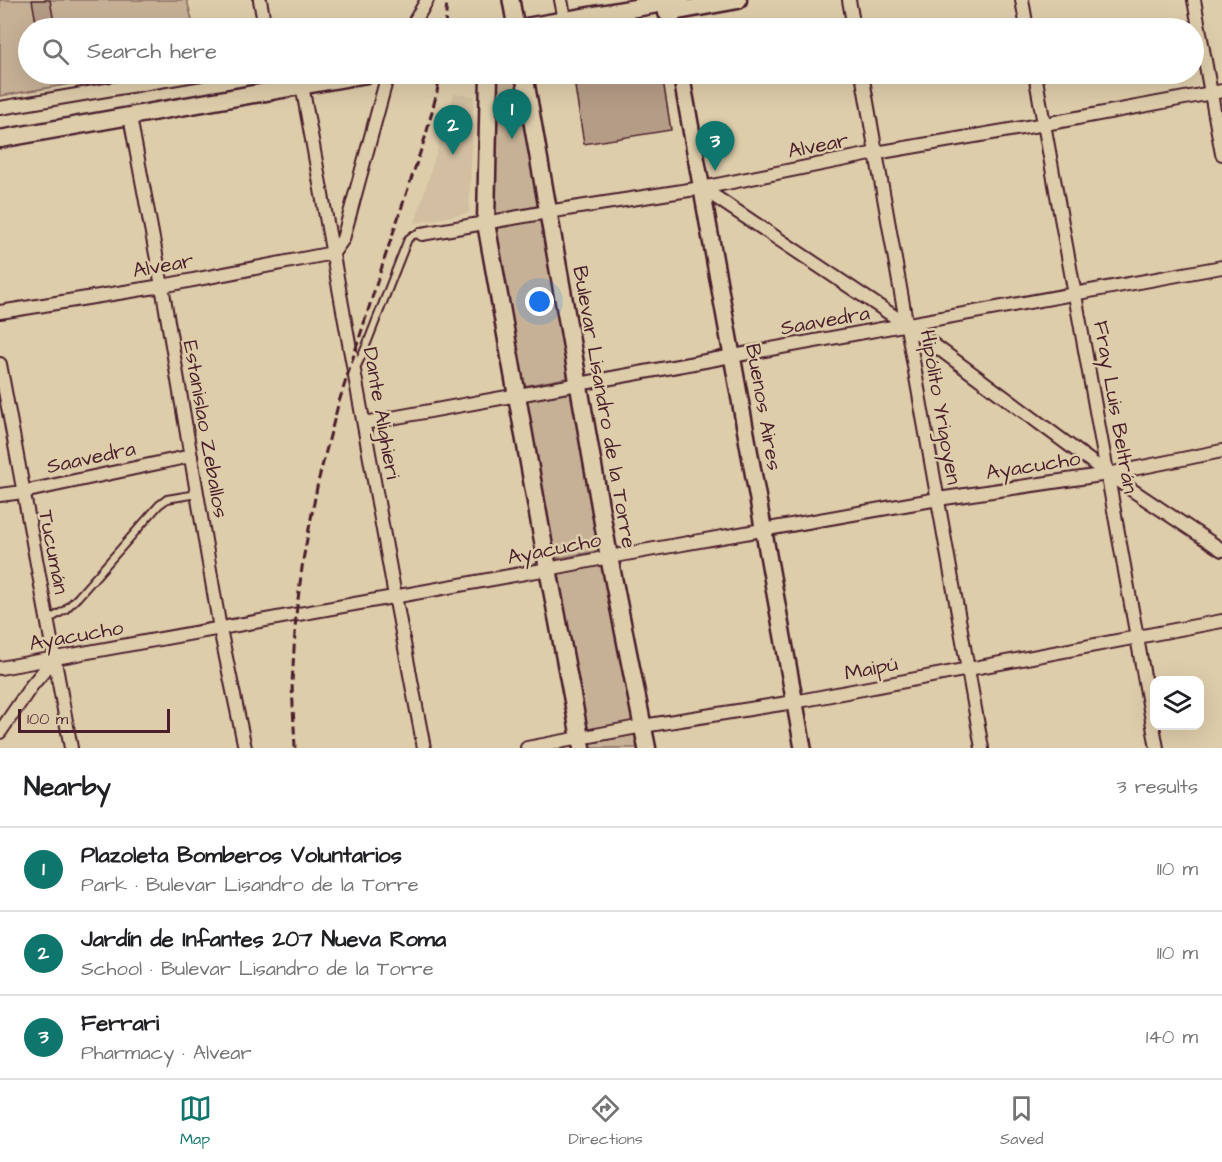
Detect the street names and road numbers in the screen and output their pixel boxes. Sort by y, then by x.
street label: Alvear [785,125,851,166]
street label: Alvear [130,246,196,285]
street label: Bulevar Lisandro de la Torre [565,264,644,551]
street label: Saavedra [778,298,872,343]
street label: Fray Luis Beltrán [1084,318,1145,496]
street label: Hipólito Yrigoyen [911,327,968,487]
street label: Estanislao Zeballos [176,338,235,520]
street label: Buenos Aires [738,341,789,473]
street label: Dante Alighieri [354,345,407,482]
street label: Saavedra [44,434,139,481]
street label: Ayacucho [984,444,1083,489]
street label: Tucumán [31,507,76,597]
street label: Ayacucho [505,525,604,574]
street label: Ayacucho [27,613,126,660]
street label: Maipú [842,649,901,689]

